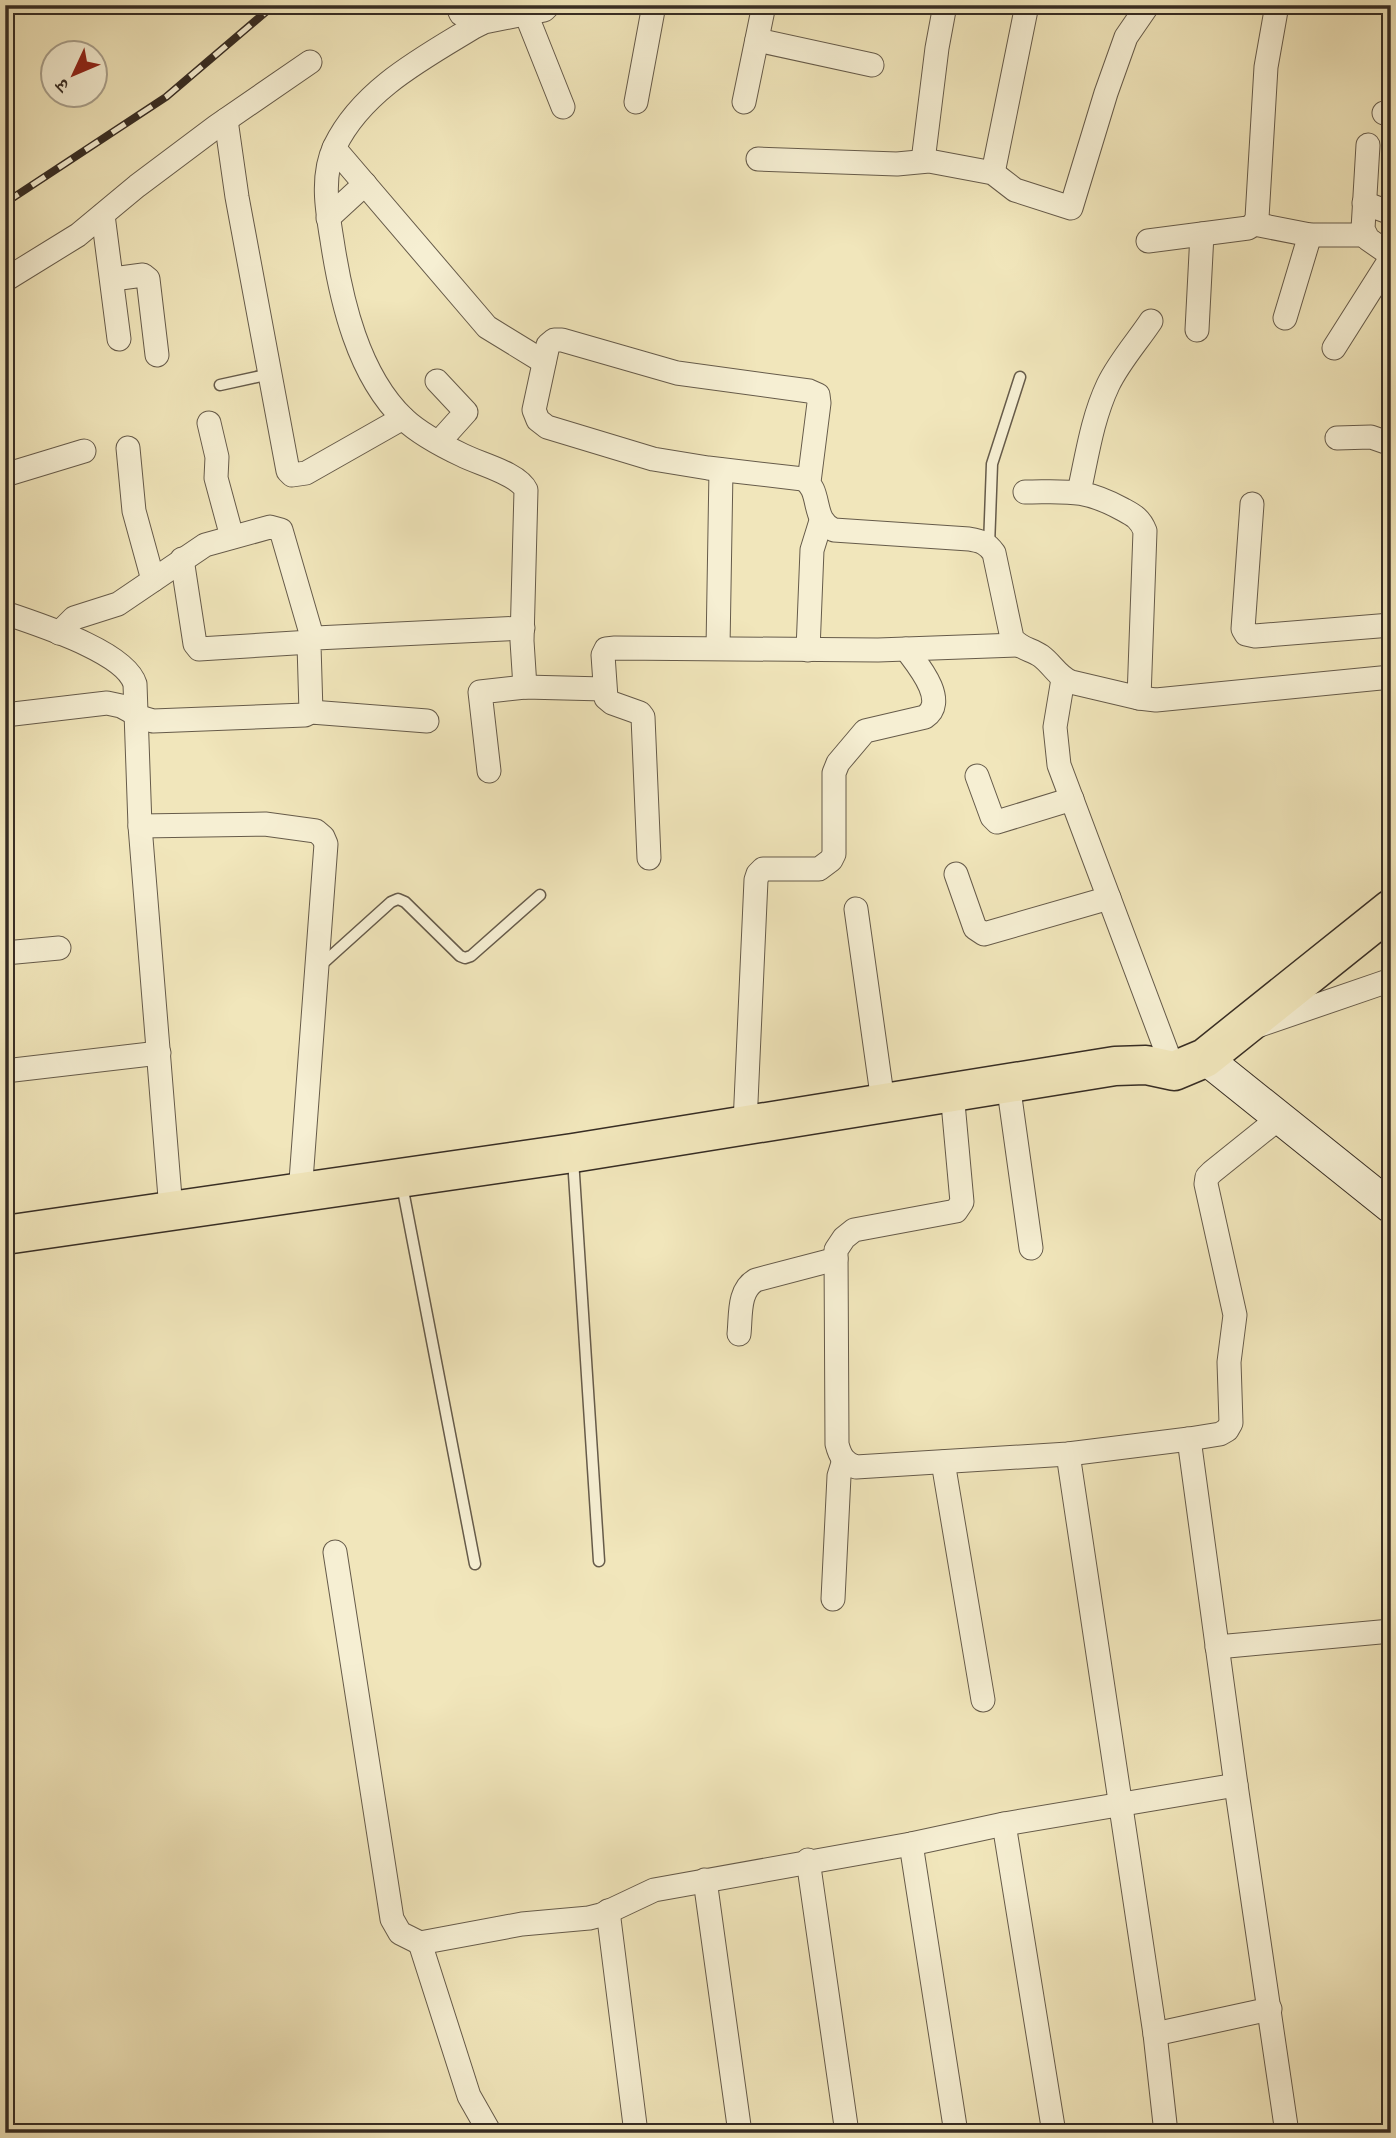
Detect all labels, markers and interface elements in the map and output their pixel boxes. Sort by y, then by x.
north arrow [38,38,108,108]
text: उ [50,73,75,98]

